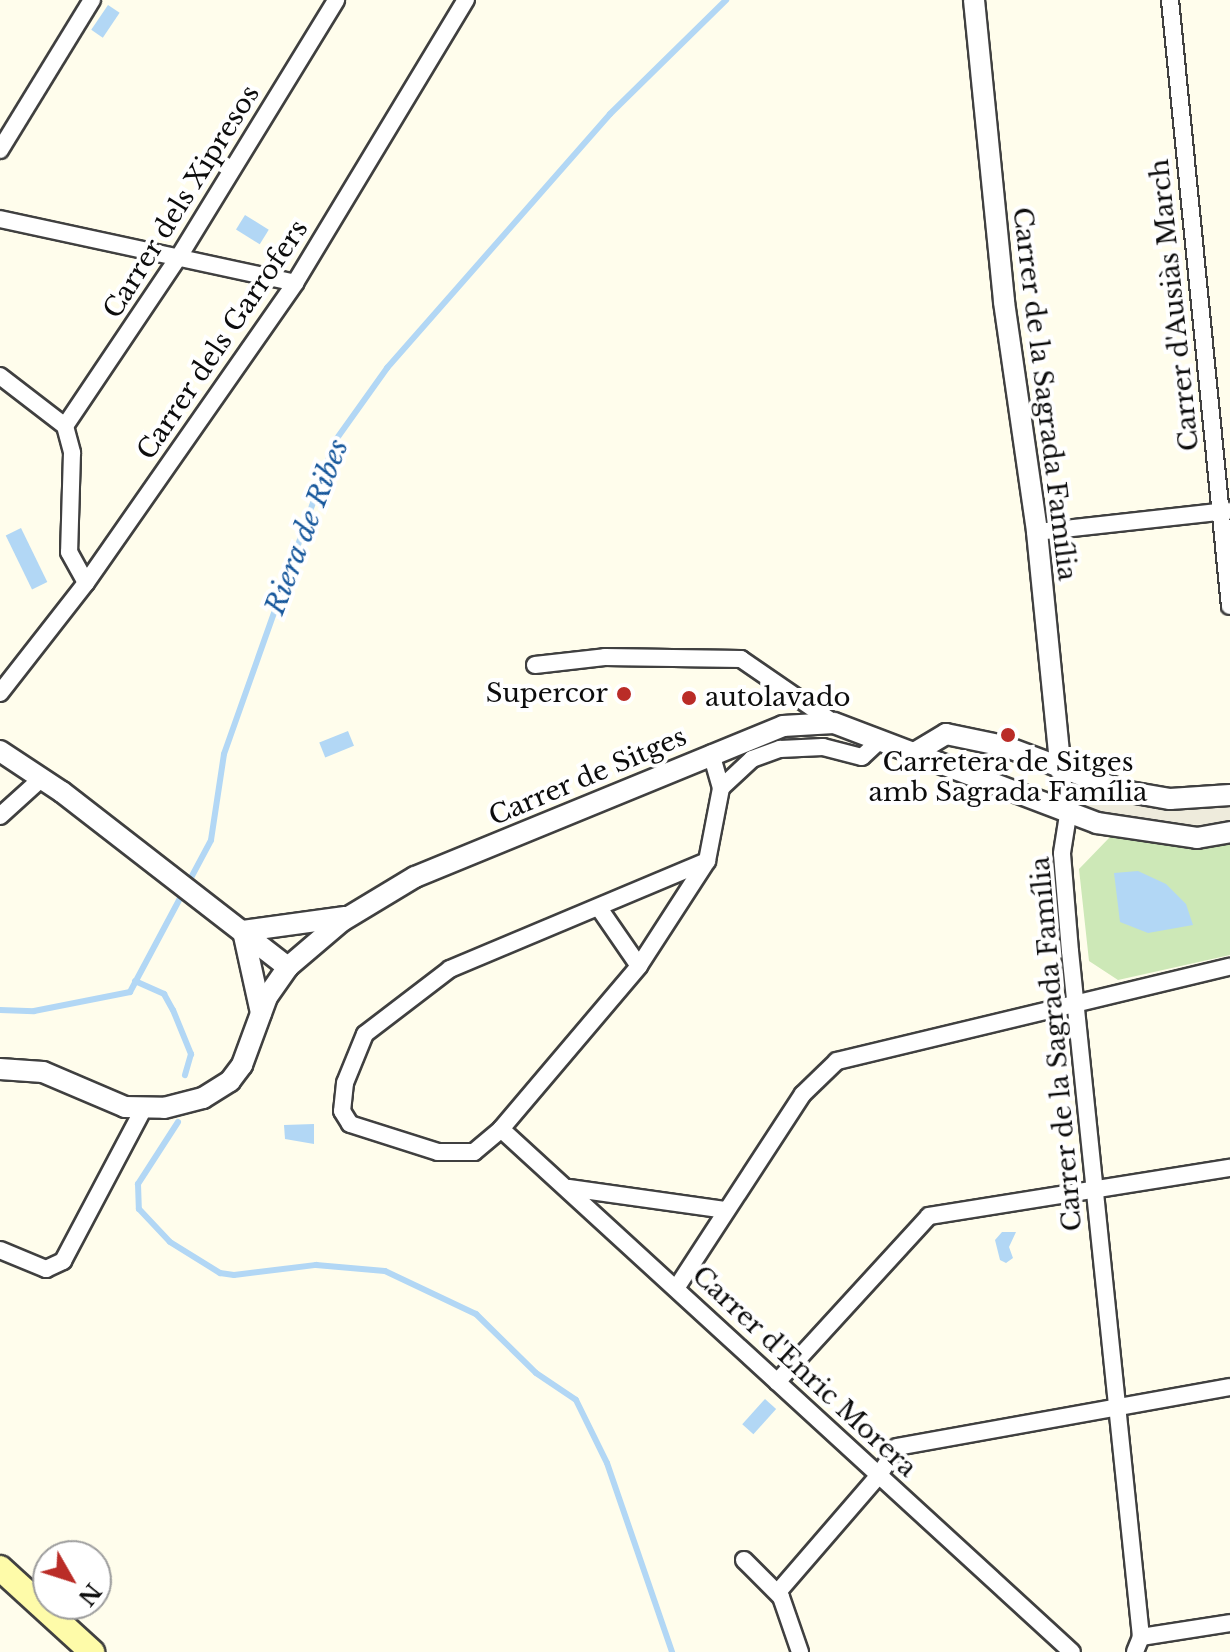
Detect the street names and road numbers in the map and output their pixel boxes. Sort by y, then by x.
street label: Carrer dels Xipresos [97,79,267,325]
street label: Carrer d'Ausiàs March [1144,157,1206,453]
street label: Carrer de la Sagrada Família [1006,205,1082,583]
street label: Carrer dels Garrofers [131,214,315,466]
street label: Carrer de Sitges [484,721,692,833]
street label: Carrer de la Sagrada Família [1025,855,1089,1233]
street label: Carrer d'Enric Morera [685,1260,923,1484]

